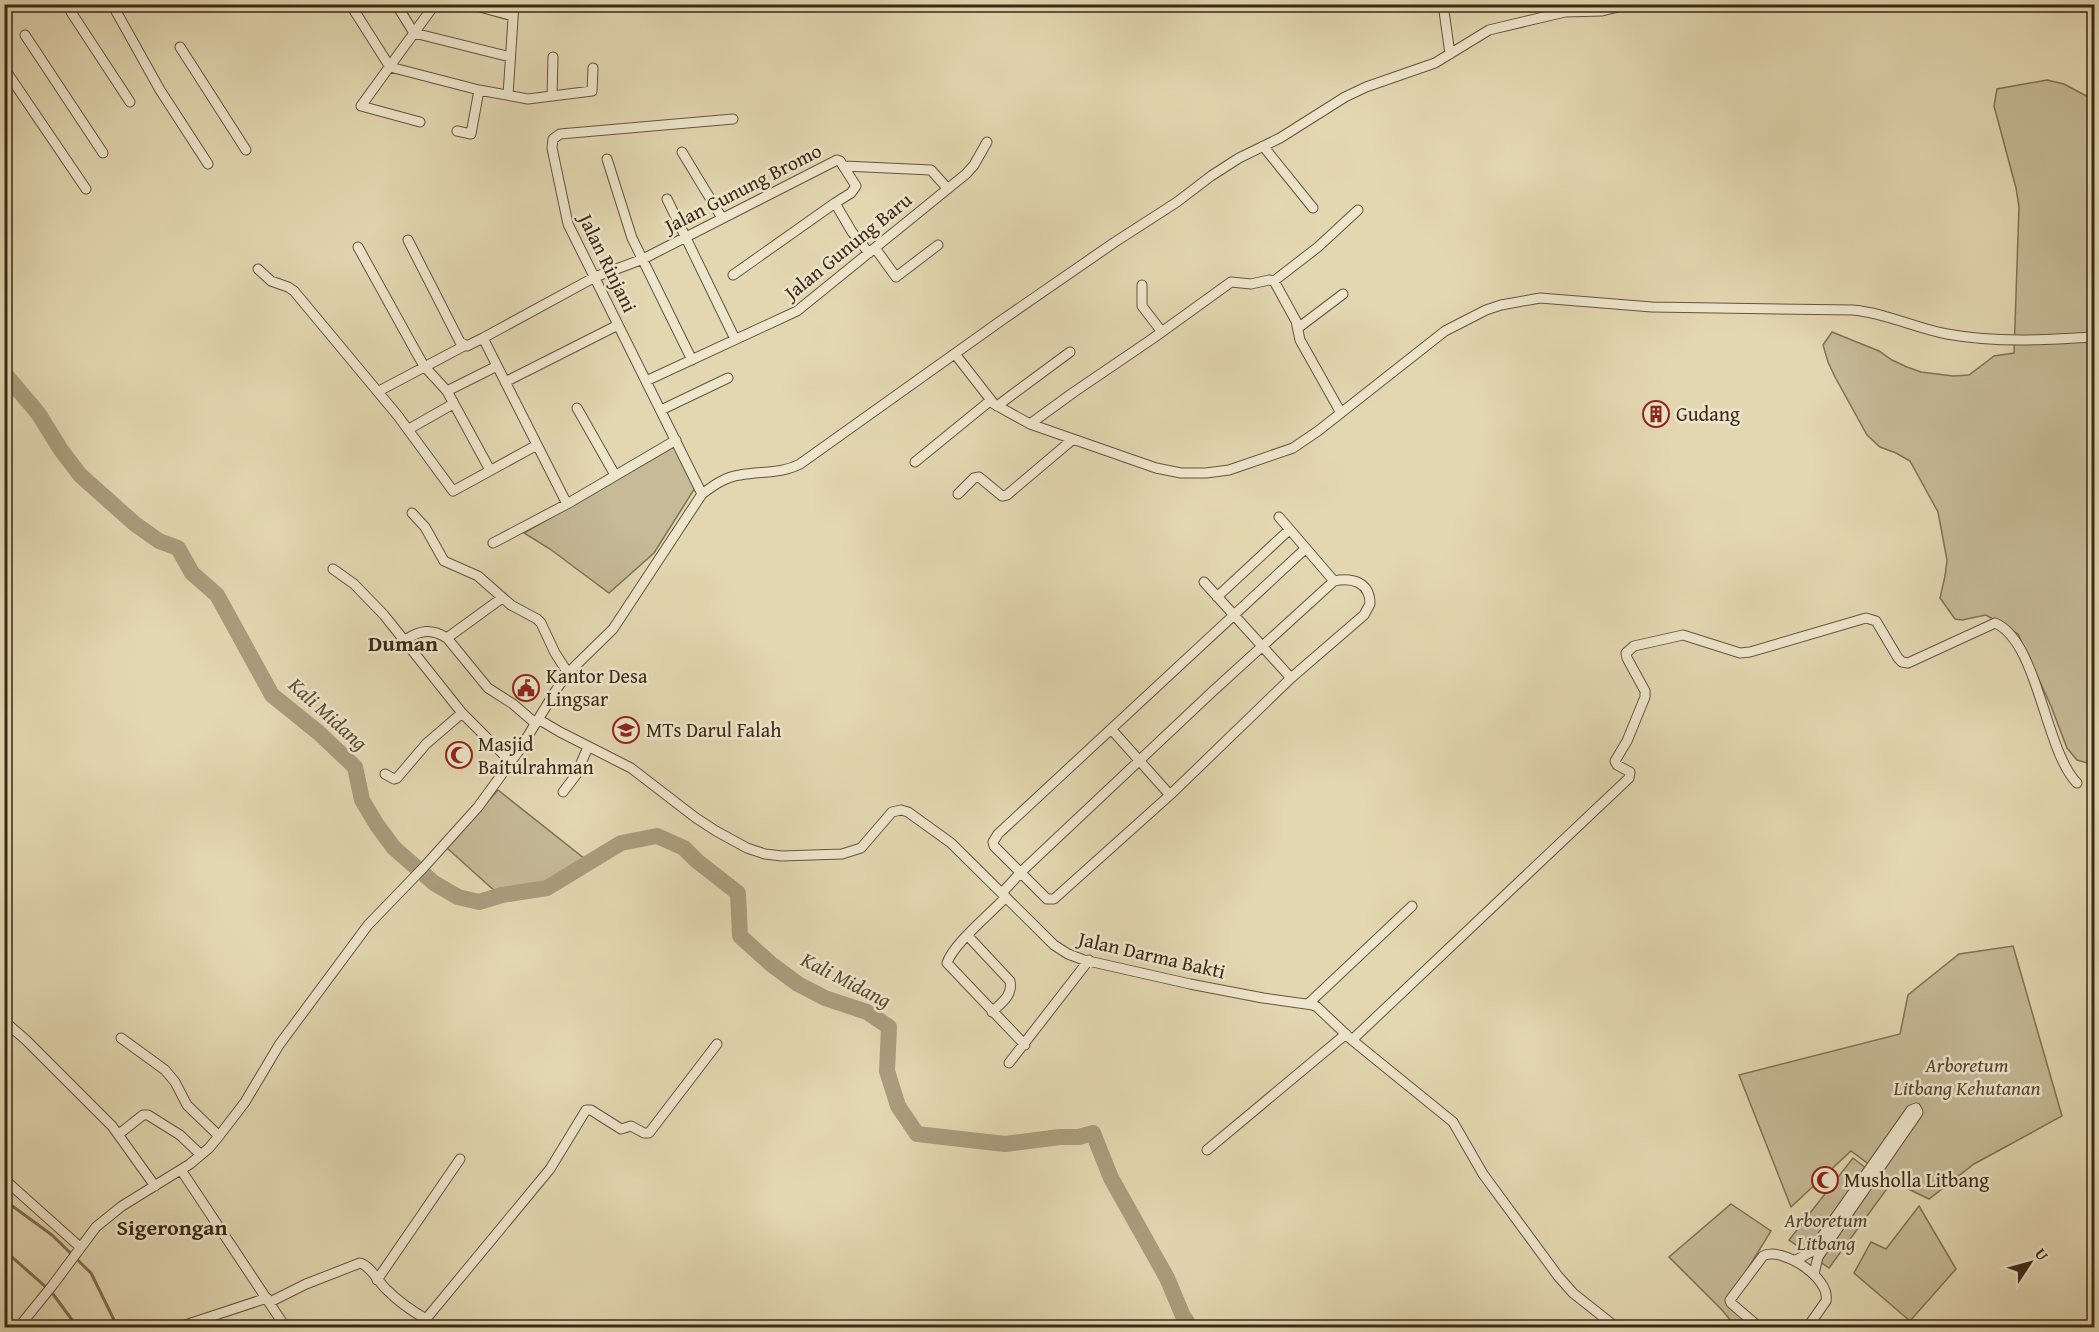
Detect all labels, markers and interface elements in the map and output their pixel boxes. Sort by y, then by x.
street label: Jalan Gunung Bromo [657,135,826,241]
street label: Jalan Gunung Baru [775,185,918,308]
street label: Jalan Rinjani [571,206,645,317]
building icon: Gudang [1641,399,1671,429]
place label: Gudang [1676,399,1740,428]
district label: Duman [368,627,438,659]
place label: Kantor Desa Lingsar [546,661,648,713]
water label: Kali Midang [281,669,375,758]
public building icon: Kantor Desa Lingsar [511,673,541,703]
school or university icon: MTs Darul Falah [611,715,641,745]
place label: MTs Darul Falah [646,715,781,744]
place label: Masjid Baitulrahman [478,729,594,781]
mosque icon: Masjid Baitulrahman [444,740,474,770]
street label: Jalan Darma Bakti [1073,923,1229,986]
water label: Kali Midang [795,943,897,1016]
park label: Arboretum Litbang Kehutanan [1892,1050,2041,1102]
mosque icon: Musholla Litbang [1810,1165,1840,1195]
place label: Musholla Litbang [1844,1165,1989,1194]
park label: Arboretum Litbang [1783,1205,1868,1257]
district label: Sigerongan [116,1211,228,1243]
north arrow [2000,1233,2060,1293]
text: U [2029,1243,2055,1266]

